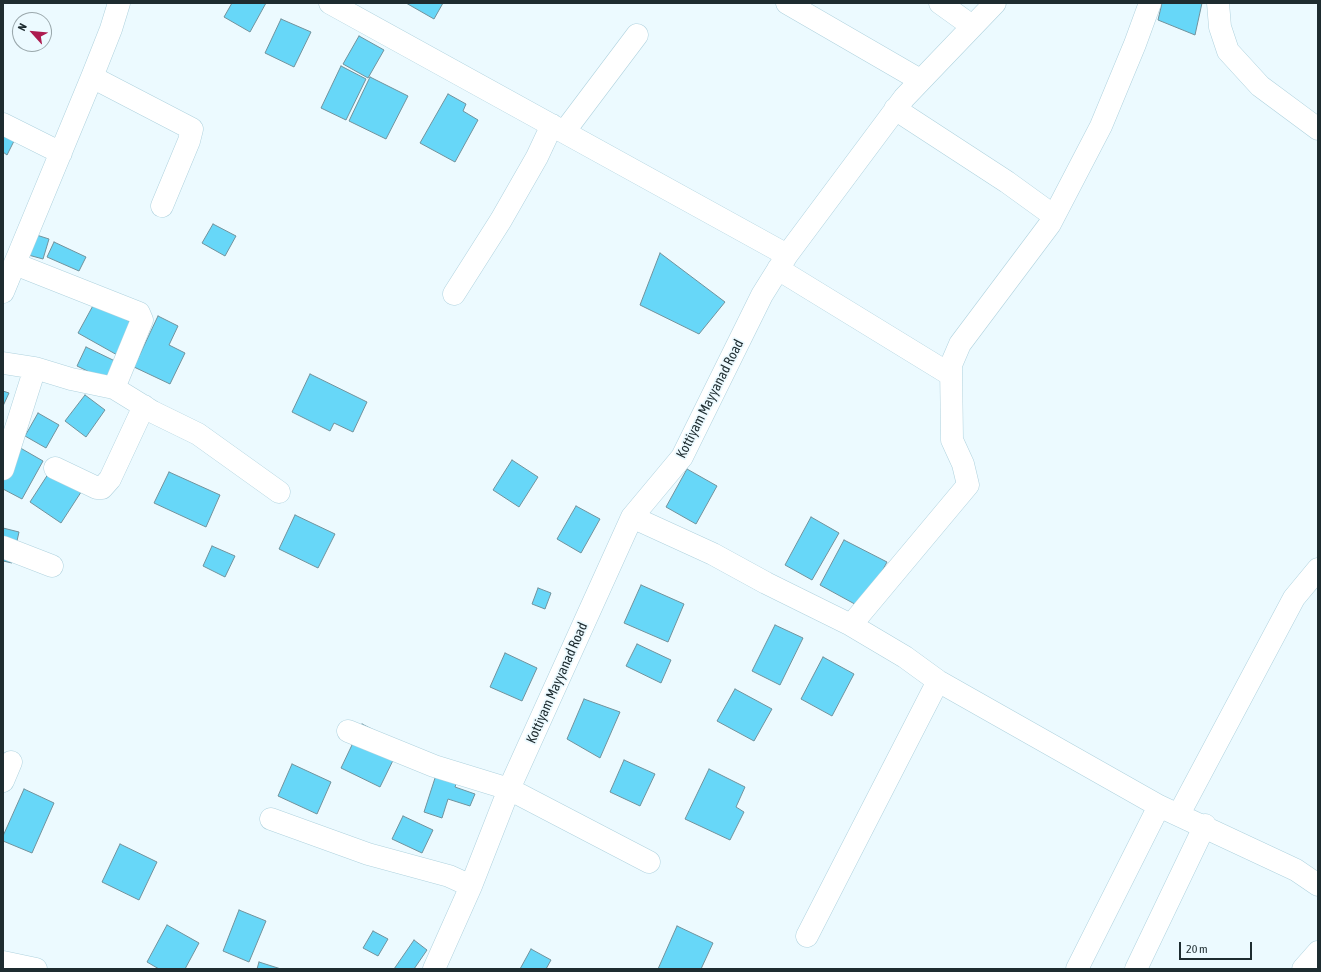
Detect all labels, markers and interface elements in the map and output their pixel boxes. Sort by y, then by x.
north arrow [12,12,52,52]
text: N [15,21,29,33]
street label: Kottiyam Mayyanad Road [673,337,747,461]
street label: Kottiyam Mayyanad Road [523,620,591,746]
scale bar [1181,934,1254,960]
text: 20 m [1186,942,1208,956]

